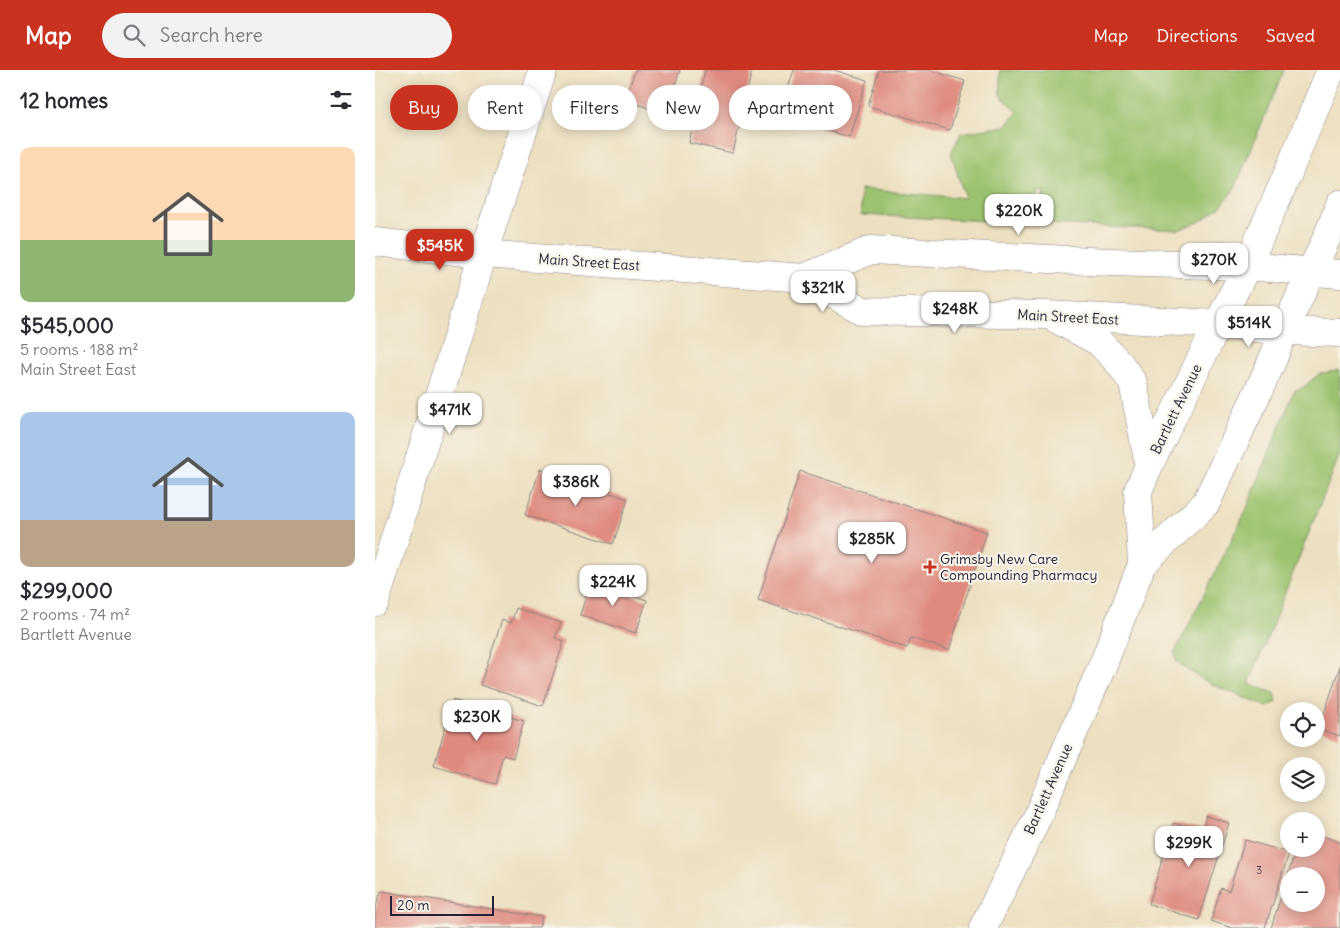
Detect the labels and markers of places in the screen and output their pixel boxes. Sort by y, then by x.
pin: $220K [984,194,1054,236]
pin: $545K [405,228,475,271]
pin: $270K [1179,242,1249,285]
pin: $321K [788,270,858,313]
pin: $248K [920,292,990,334]
pin: $514K [1214,306,1284,348]
pin: $471K [415,392,485,435]
pin: $386K [541,464,611,507]
pin: $285K [837,522,907,564]
place label: Grimsby New Care Compounding Pharmacy [940,550,1097,584]
marker: Grimsby New Care Compounding Pharmacy [924,561,936,573]
pin: $224K [578,564,648,607]
pin: $230K [442,700,512,742]
pin: $299K [1154,826,1224,868]

